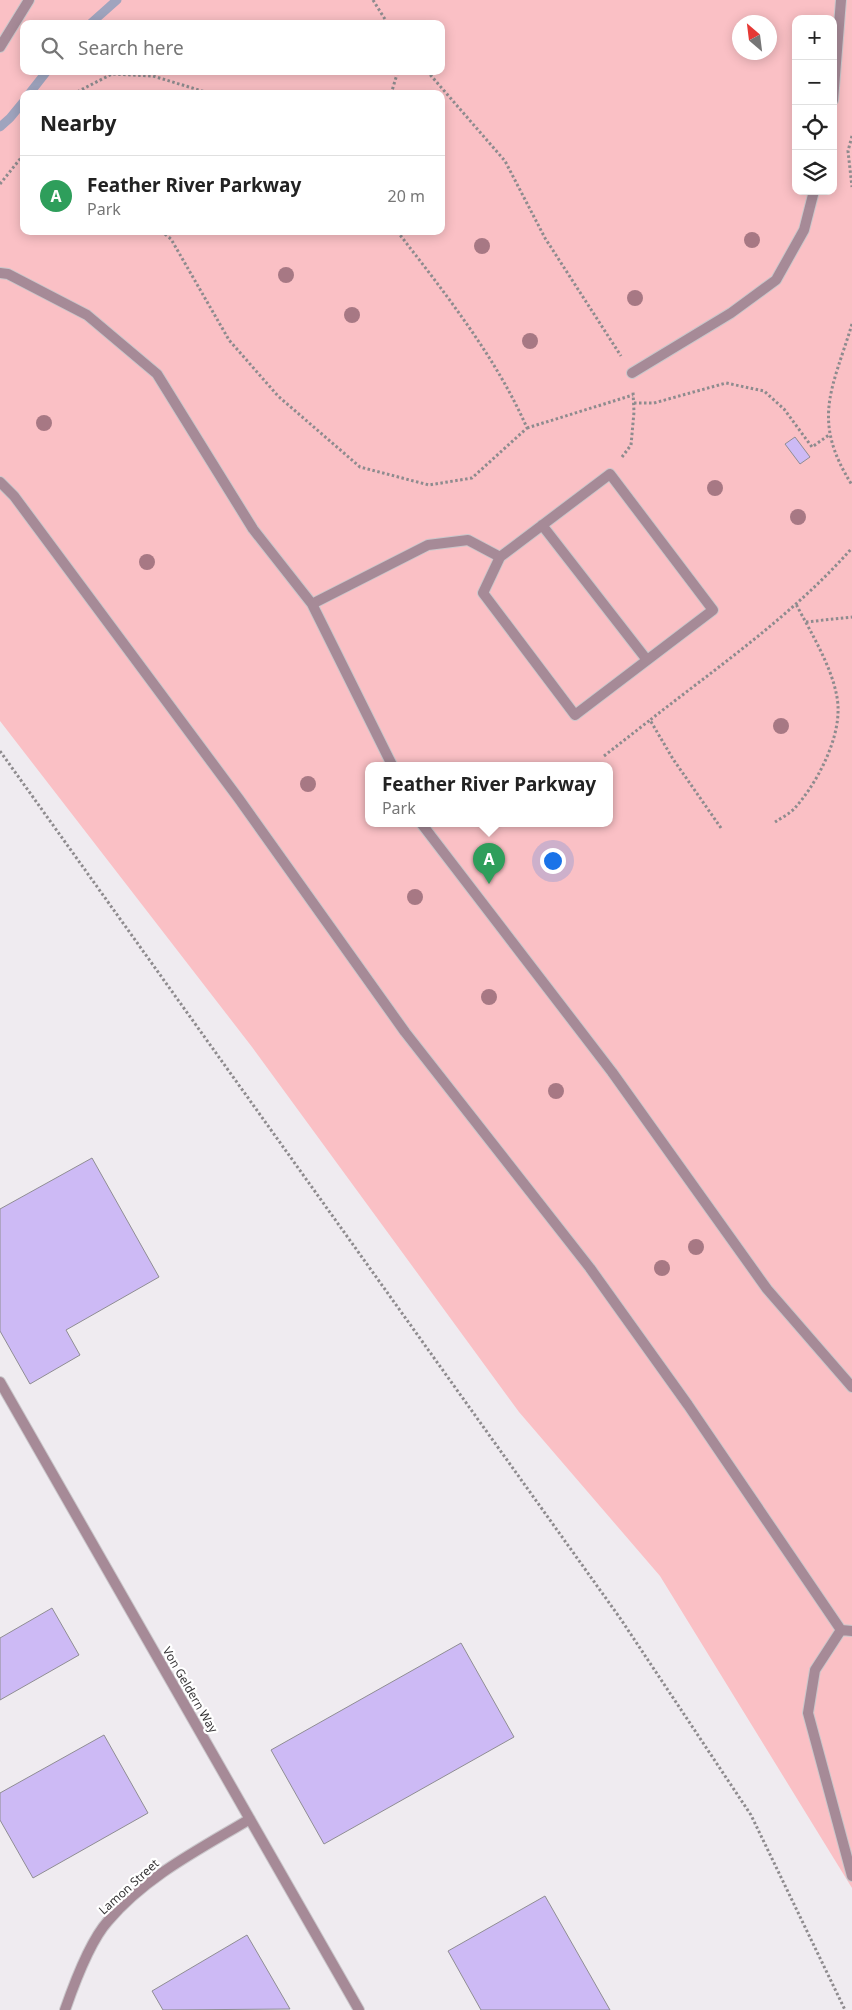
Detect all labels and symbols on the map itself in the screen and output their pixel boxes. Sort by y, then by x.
north arrow [732,15,777,60]
pin: A [473,843,505,884]
your location [540,848,566,874]
street label: Von Geldern Way [159,1644,222,1737]
street label: Lamon Street [95,1855,163,1918]

